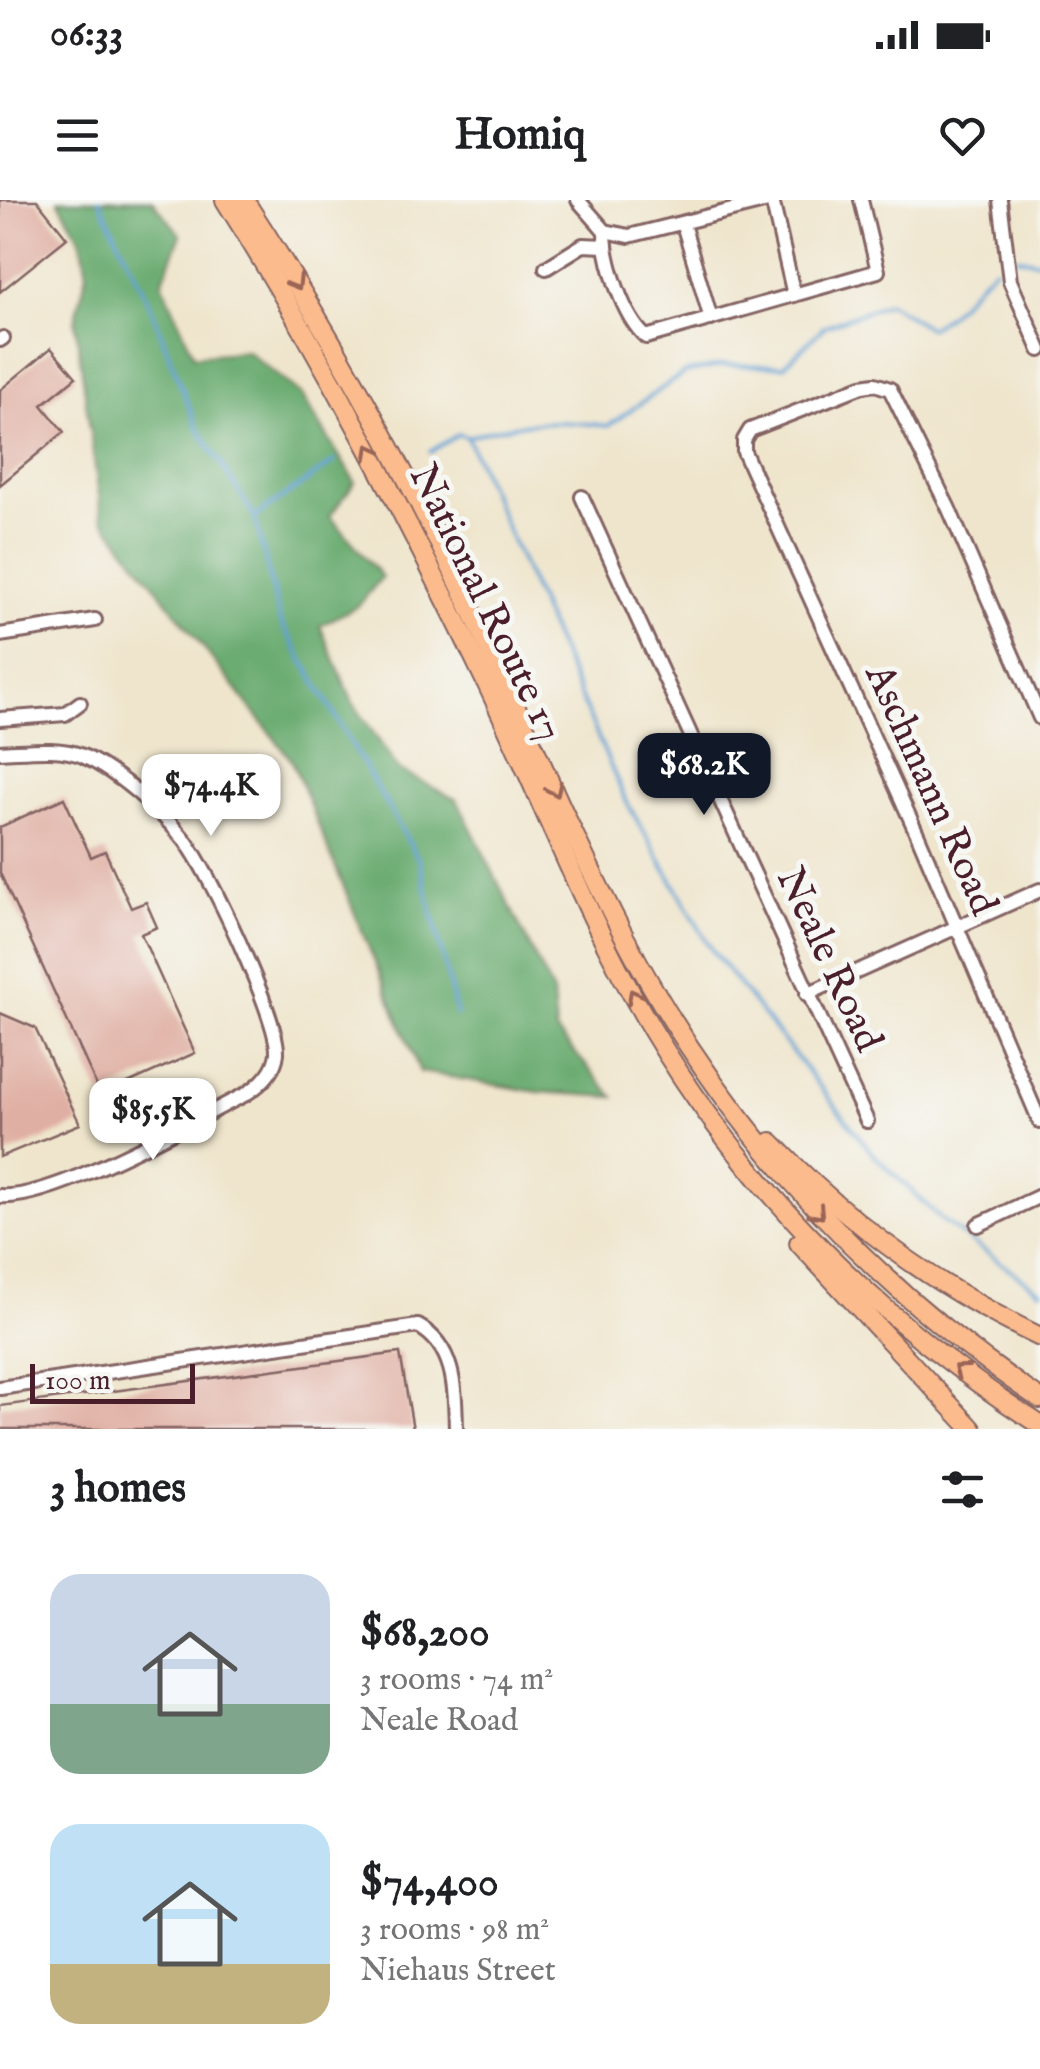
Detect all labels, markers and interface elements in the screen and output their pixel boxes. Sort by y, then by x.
text: 06:33 [50,11,123,59]
text: Homiq [454,107,586,164]
icon: menu [50,108,105,163]
icon: heart [935,108,990,163]
one-way arrow [284,272,303,290]
one-way arrow [364,444,384,462]
street label: National Route 17 [396,456,574,750]
street label: Aschmann Road [851,656,1008,924]
pin: $68.2K [623,733,785,818]
text: $68.2K [660,745,748,786]
pin: $74.4K [130,754,292,839]
text: $74.4K [164,766,258,807]
one-way arrow [542,780,562,798]
street label: Neale Road [763,860,893,1061]
one-way arrow [627,988,646,1006]
pin: $85.5K [72,1078,234,1163]
text: $85.5K [111,1090,195,1131]
one-way arrow [806,1201,824,1220]
scale bar [30,1359,195,1404]
text: 100 m [45,1364,111,1399]
one-way arrow [953,1365,971,1382]
icon: filters [935,1462,990,1517]
text: 3 homes [50,1463,186,1516]
text: $68,200 [360,1607,490,1660]
icon: home [130,1614,250,1734]
text: 3 rooms · 74 m² [360,1660,553,1701]
text: Neale Road [360,1701,518,1742]
text: $74,400 [360,1857,499,1910]
icon: home [130,1864,250,1984]
text: 3 rooms · 98 m² [360,1910,549,1951]
text: Niehaus Street [360,1951,556,1992]

